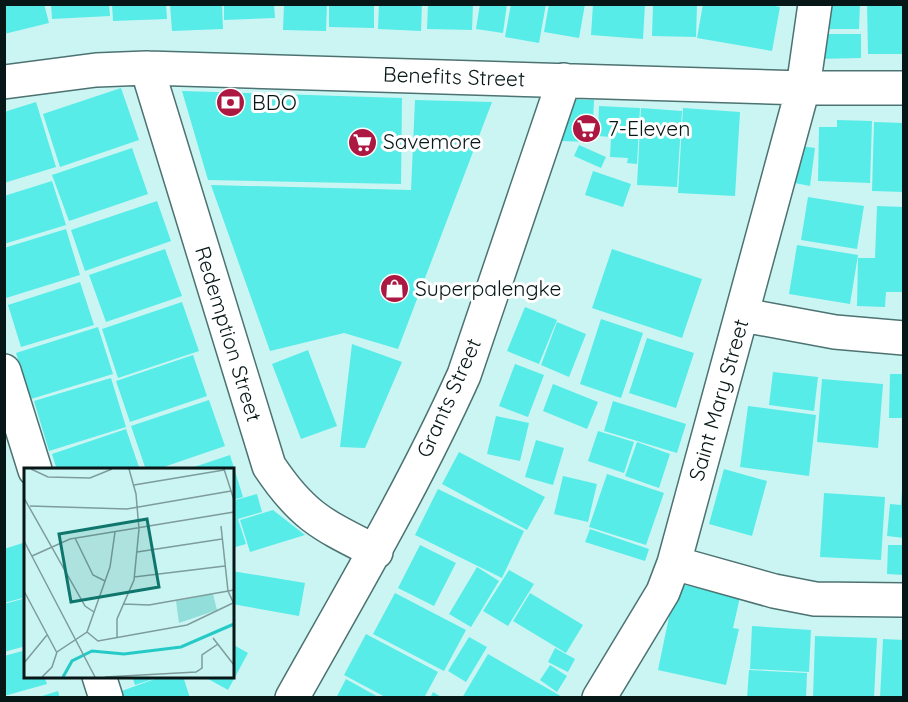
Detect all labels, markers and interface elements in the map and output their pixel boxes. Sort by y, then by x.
street label: Benefits Street [383,61,525,91]
bank icon: BDO [215,87,247,119]
place label: BDO [252,89,297,115]
supermarket icon: 7-Eleven [571,113,603,145]
place label: 7-Eleven [608,115,690,141]
supermarket icon: Savemore [346,126,378,158]
place label: Savemore [383,128,481,154]
street label: Redemption Street [190,243,268,424]
shop icon: Superpalengke [378,273,410,305]
place label: Superpalengke [415,275,561,301]
street label: Saint Mary Street [682,316,754,484]
street label: Grants Street [410,334,486,461]
inset map [24,468,234,678]

